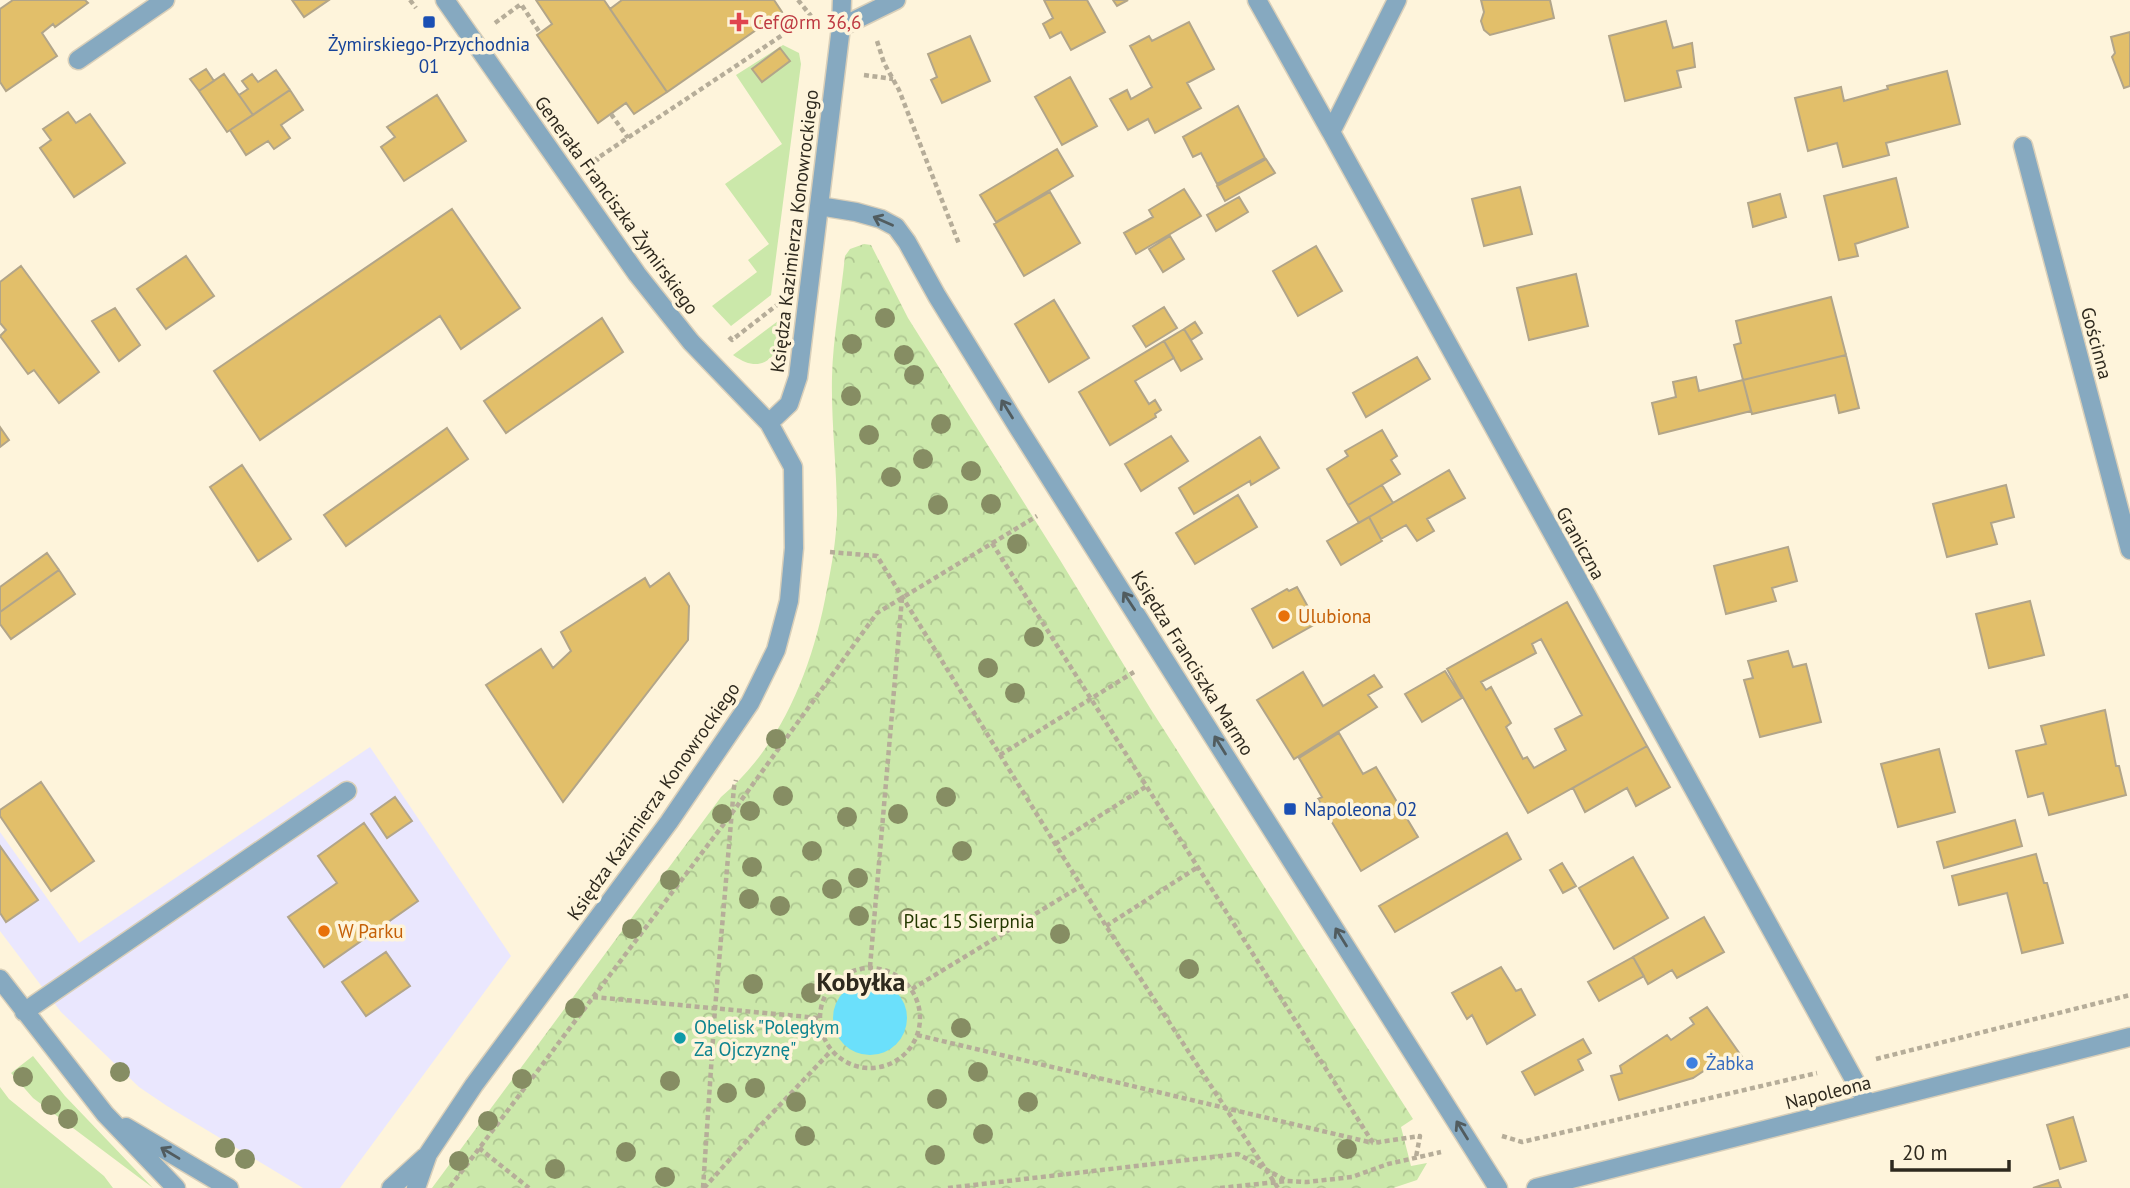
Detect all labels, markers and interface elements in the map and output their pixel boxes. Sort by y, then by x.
place label: Cef@rm 36,6 [753,10,861,34]
marker: Żymirskiego-Przychodnia 01 [421,14,437,30]
marker: Cef@rm 36,6 [731,14,747,30]
place label: Żymirskiego-Przychodnia 01 [328,32,530,78]
street label: Księdza Kazimierza Konowrockiego [765,88,823,374]
street label: Generała Franciszka Żymirskiego [530,91,704,319]
one-way arrow [873,214,894,227]
street label: Gościnna [2076,304,2118,382]
one-way arrow [999,400,1013,420]
street label: Graniczna [1551,502,1611,584]
street label: Księdza Franciszka Marmo [1126,566,1260,760]
one-way arrow [1122,592,1137,611]
place label: Ulubiona [1298,604,1372,628]
marker: Ulubiona [1276,608,1292,624]
street label: Księdza Kazimierza Konowrockiego [561,677,745,925]
one-way arrow [1213,735,1227,755]
place label: Napoleona 02 [1304,797,1417,821]
marker: Napoleona 02 [1282,801,1298,817]
park label: Plac 15 Sierpnia [903,909,1035,933]
place label: W Parku [338,919,404,943]
marker: W Parku [316,923,332,939]
one-way arrow [1334,928,1348,948]
district label: Kobyłka [817,965,905,998]
place label: Obelisk "Poległym Za Ojczyznę" [694,1015,839,1061]
marker: Obelisk "Poległym Za Ojczyznę" [672,1030,688,1046]
place label: Żabka [1706,1051,1754,1075]
marker: Żabka [1684,1055,1700,1071]
street label: Napoleona [1783,1070,1873,1114]
one-way arrow [1455,1120,1469,1140]
scale bar [1892,1128,2009,1172]
text: 20 m [1902,1139,1948,1166]
one-way arrow [161,1146,181,1160]

